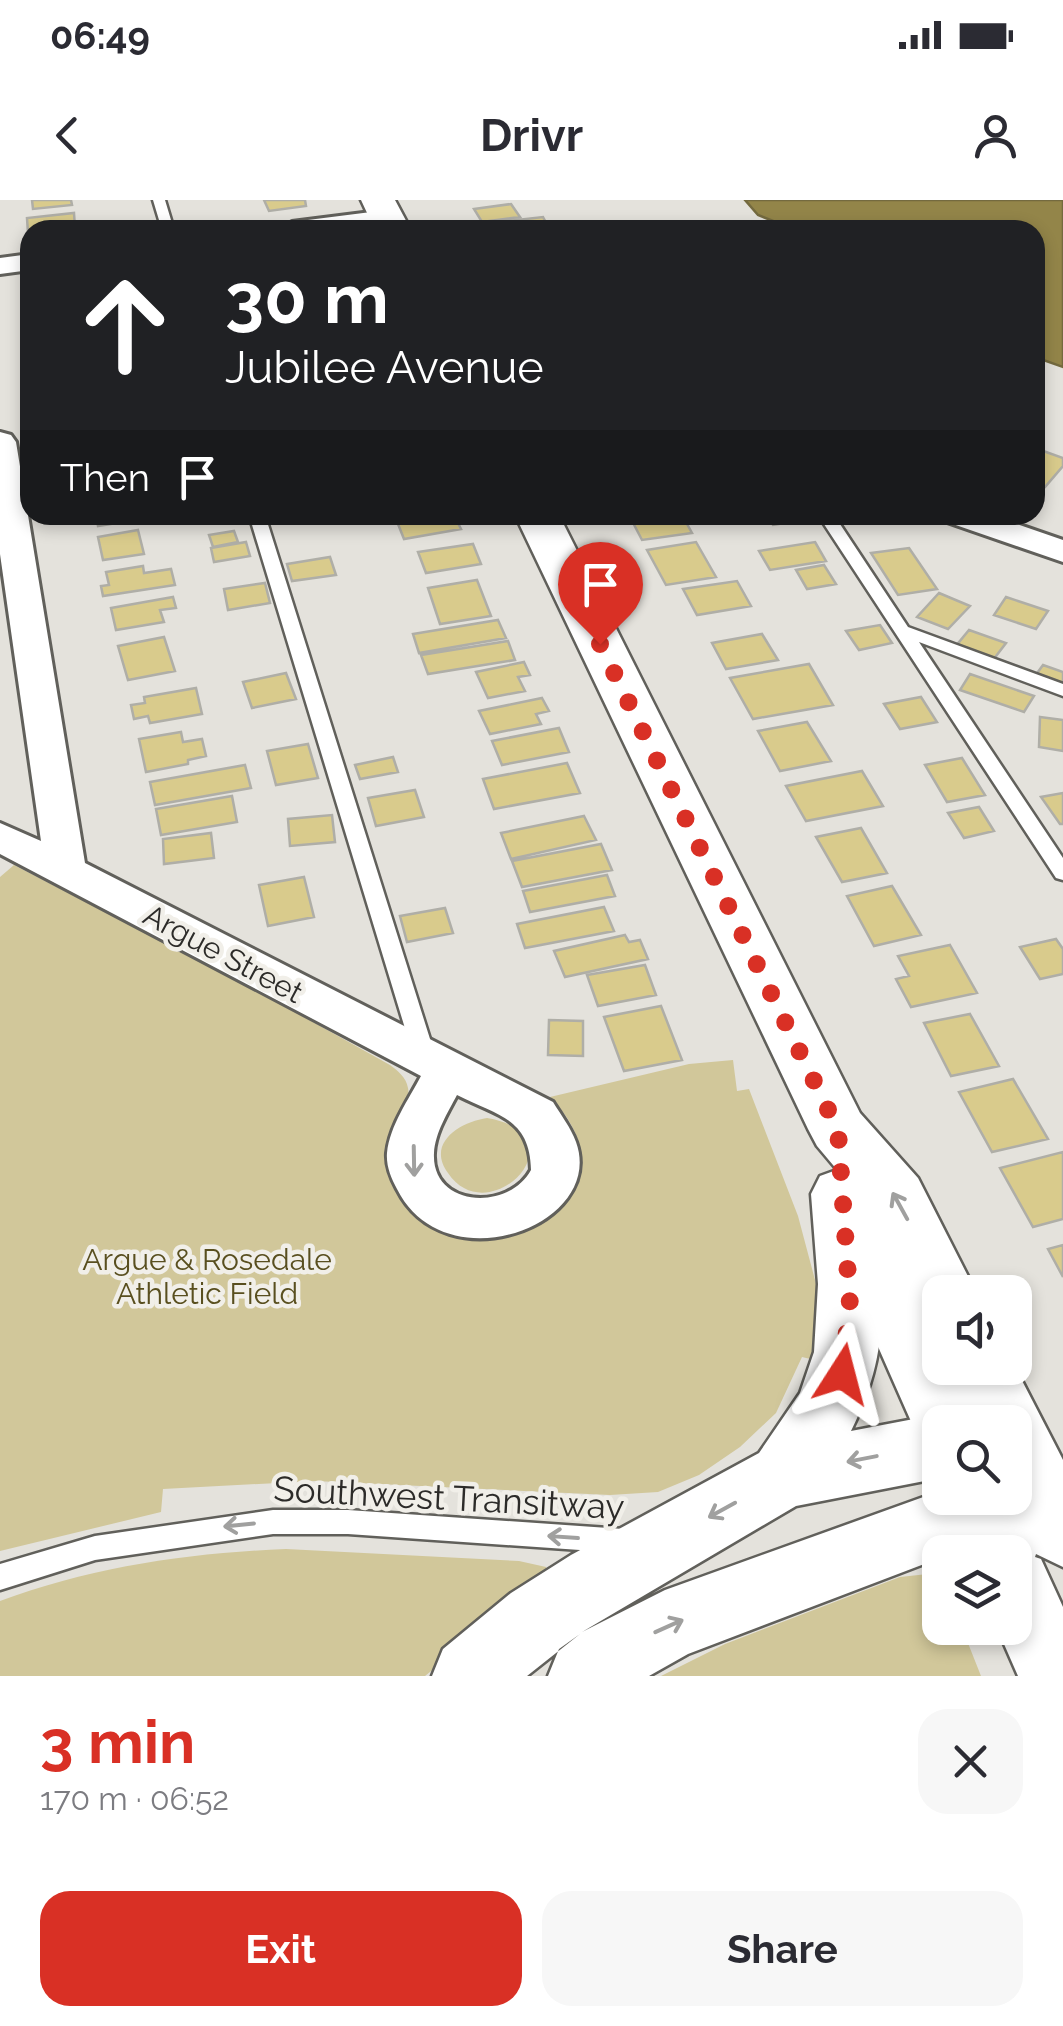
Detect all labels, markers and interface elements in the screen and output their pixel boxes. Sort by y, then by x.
text: 06:49 [50,13,150,58]
icon: back [40,108,95,163]
icon: person [968,108,1023,163]
text: Drivr [480,109,583,162]
text: 30 m [225,257,389,339]
icon: ahead [60,260,190,390]
text: Jubilee Avenue [225,341,544,394]
icon: arrive [170,450,225,505]
text: Then [60,455,150,500]
pin [558,542,643,645]
icon: arrive [573,557,628,612]
street label: Argue Street [138,897,309,1010]
one-way arrow [404,1144,423,1177]
one-way arrow [889,1191,909,1221]
park label: Argue & Rosedale Athletic Field [82,1242,332,1311]
map controls [922,1275,1032,1645]
button: sound [922,1275,1032,1385]
position arrow [790,1322,894,1426]
button: search [922,1405,1032,1515]
one-way arrow [847,1451,879,1470]
street label: Southwest Transitway [273,1468,625,1527]
one-way arrow [708,1501,737,1521]
one-way arrow [223,1516,255,1535]
one-way arrow [547,1528,579,1547]
button: layers [922,1535,1032,1645]
one-way arrow [653,1616,684,1634]
text: 3 min [40,1707,195,1777]
button: close [918,1709,1023,1814]
text: 170 m · 06:52 [40,1780,229,1817]
button: Exit [40,1891,522,2006]
button: Share [542,1891,1023,2006]

